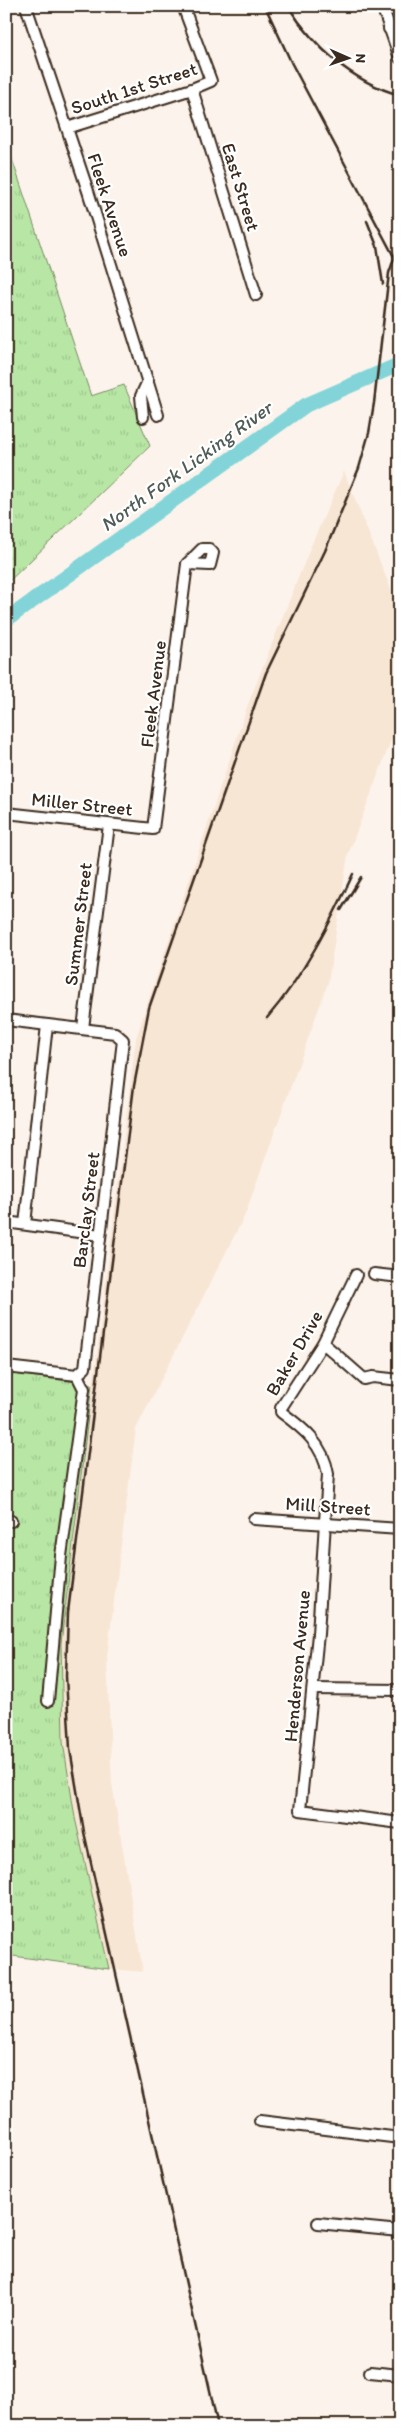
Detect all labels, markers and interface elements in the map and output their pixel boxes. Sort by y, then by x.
north arrow [324,32,374,82]
text: N [352,53,369,63]
street label: South 1st Street [68,57,200,119]
street label: East Street [217,140,265,234]
street label: Fleek Avenue [82,150,138,260]
water label: North Fork Licking River [95,394,279,536]
street label: Fleek Avenue [135,639,171,749]
street label: Miller Street [30,787,134,821]
street label: Summer Street [59,861,97,987]
street label: Barclay Street [67,1151,105,1269]
street label: Baker Drive [260,1306,328,1400]
street label: Mill Street [285,1492,371,1520]
street label: Henderson Avenue [279,1589,315,1743]

